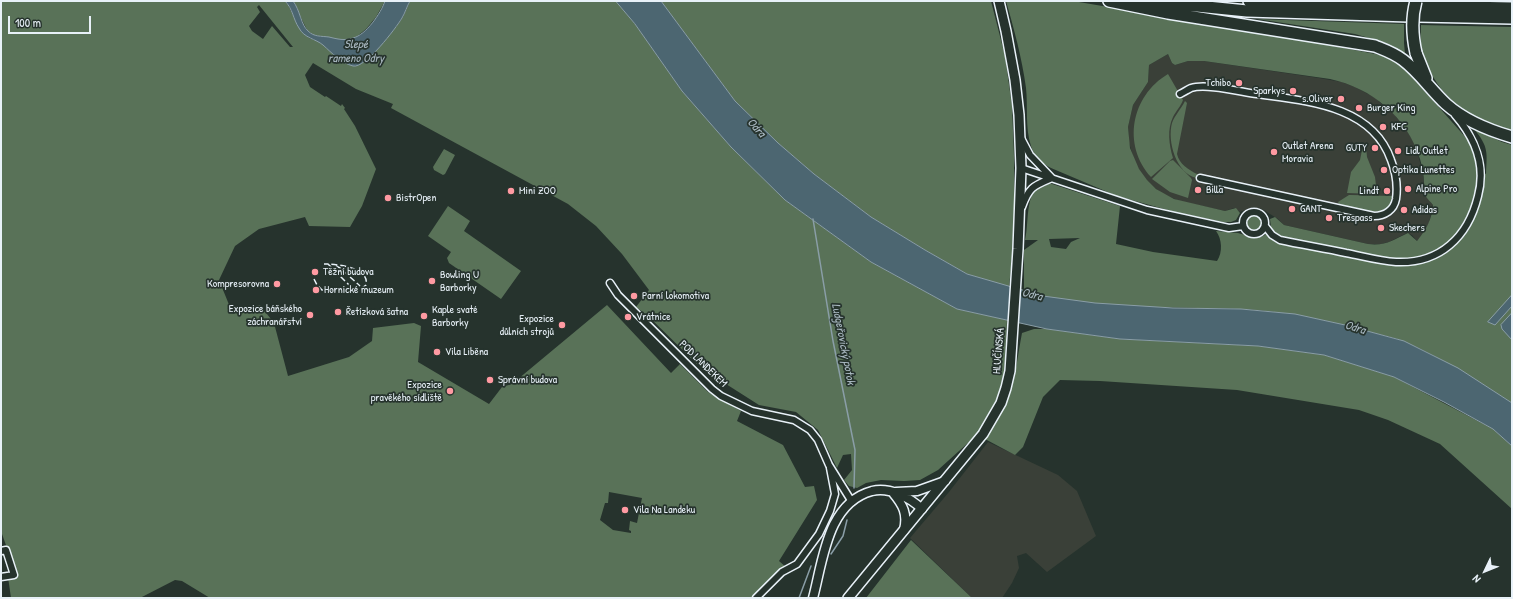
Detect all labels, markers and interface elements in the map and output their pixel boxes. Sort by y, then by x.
scale bar [10,8,93,34]
text: 100 m [15,14,41,31]
water label: Slepé rameno Odry [328,38,384,66]
place label: Tchibo [1206,76,1231,90]
marker: Tchibo [1234,78,1244,88]
place label: Sparkys [1253,84,1285,98]
marker: Sparkys [1288,86,1298,96]
place label: s.Oliver [1302,92,1333,106]
marker: s.Oliver [1336,94,1346,104]
place label: Burger King [1367,101,1415,115]
marker: Burger King [1354,103,1364,113]
water label: Odra [744,115,768,141]
place label: KFC [1391,120,1407,134]
marker: KFC [1378,122,1388,132]
place label: Outlet Arena Moravia [1282,139,1333,165]
place label: GUTY [1346,141,1367,155]
marker: GUTY [1370,143,1380,153]
place label: Lidl Outlet [1406,144,1448,158]
marker: Lidl Outlet [1393,146,1403,156]
marker: Outlet Arena Moravia [1269,147,1279,157]
place label: Optika Lunettes [1392,163,1455,177]
marker: Optika Lunettes [1379,165,1389,175]
place label: Alpine Pro [1416,182,1457,196]
place label: Billa [1206,183,1223,197]
place label: Mini ZOO [519,184,556,198]
place label: Lindt [1359,184,1379,198]
marker: Alpine Pro [1403,184,1413,194]
marker: Billa [1193,185,1203,195]
marker: Mini ZOO [506,186,516,196]
marker: Lindt [1382,186,1392,196]
place label: BistrOpen [396,191,436,205]
marker: BistrOpen [383,193,393,203]
place label: GANT [1300,202,1322,216]
place label: Adidas [1412,203,1437,217]
marker: GANT [1287,204,1297,214]
marker: Adidas [1399,205,1409,215]
place label: Trespass [1337,211,1372,225]
marker: Trespass [1324,213,1334,223]
place label: Skechers [1389,221,1425,235]
marker: Skechers [1376,223,1386,233]
place label: Těžní budova [323,265,374,279]
marker: Těžní budova [310,267,320,277]
place label: Bowling U Barborky [440,268,479,294]
marker: Bowling U Barborky [427,276,437,286]
place label: Kompresorovna [207,277,269,291]
marker: Kompresorovna [272,279,282,289]
place label: Hornické muzeum [324,283,394,297]
marker: Hornické muzeum [311,285,321,295]
water label: Odra [1020,286,1044,304]
place label: Parní lokomotiva [642,289,709,303]
marker: Parní lokomotiva [629,291,639,301]
place label: Expozice báňského záchranářství [229,302,302,328]
water label: Ludgeřovický potok [828,302,858,386]
place label: Kaple svaté Barborky [432,303,478,329]
place label: Řetízková šatna [346,305,408,319]
marker: Řetízková šatna [333,307,343,317]
marker: Expozice báňského záchranářství [305,310,315,320]
place label: Vrátnice [636,310,671,324]
marker: Kaple svaté Barborky [419,311,429,321]
place label: Expozice důlních strojů [500,312,554,338]
marker: Vrátnice [623,312,633,322]
water label: Odra [1343,318,1367,338]
marker: Expozice důlních strojů [557,320,567,330]
street label: HLUČÍNSKÁ [990,328,1008,374]
street label: POD LANDEKEM [676,338,730,390]
place label: Vila Liběna [445,345,488,359]
marker: Vila Liběna [432,347,442,357]
place label: Správní budova [498,373,557,387]
marker: Správní budova [485,375,495,385]
place label: Expozice pravěkého sídliště [371,378,442,404]
marker: Expozice pravěkého sídliště [445,386,455,396]
place label: Vila Na Landeku [633,503,695,517]
marker: Vila Na Landeku [620,505,630,515]
north arrow [1465,551,1505,591]
text: N [1469,572,1483,586]

